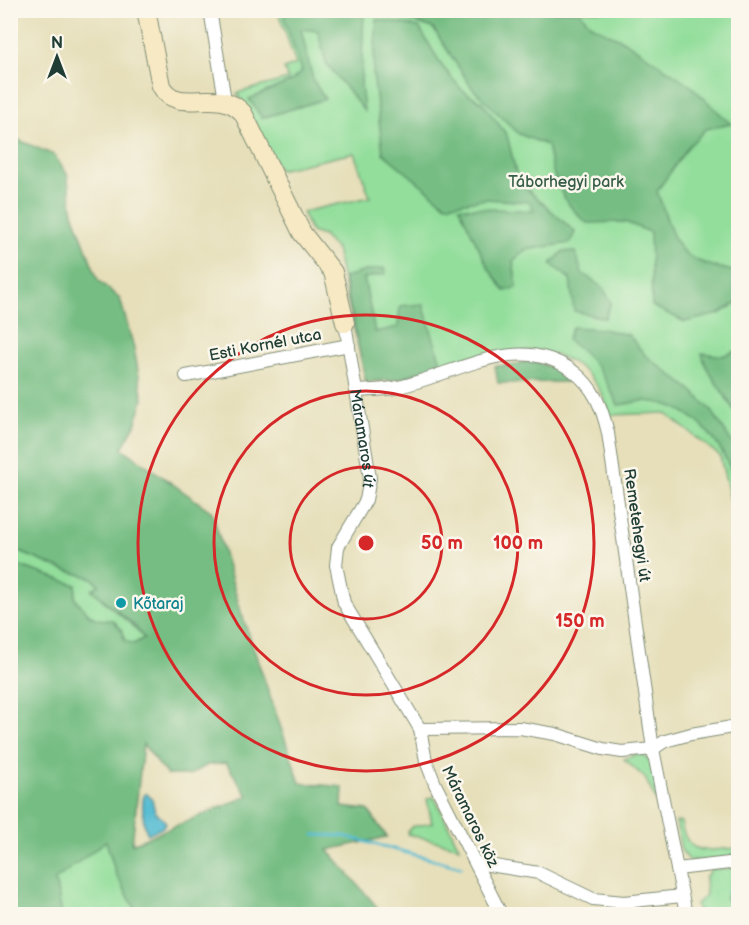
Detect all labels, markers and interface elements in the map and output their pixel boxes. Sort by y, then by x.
north arrow [27,27,87,87]
text: N [51,34,63,53]
park label: Táborhegyi park [508,173,624,192]
street label: Esti Kornél utca [208,325,323,366]
street label: Máramaros út [345,388,379,489]
street label: Remetehegyi út [619,467,654,583]
centre of rings [356,533,376,553]
text: 50 m [421,533,463,554]
text: 100 m [493,533,543,554]
place label: Kőtaraj [133,595,184,614]
marker: Kőtaraj [114,596,128,610]
text: 150 m [555,611,605,632]
street label: Máramaros köz [437,763,503,871]

